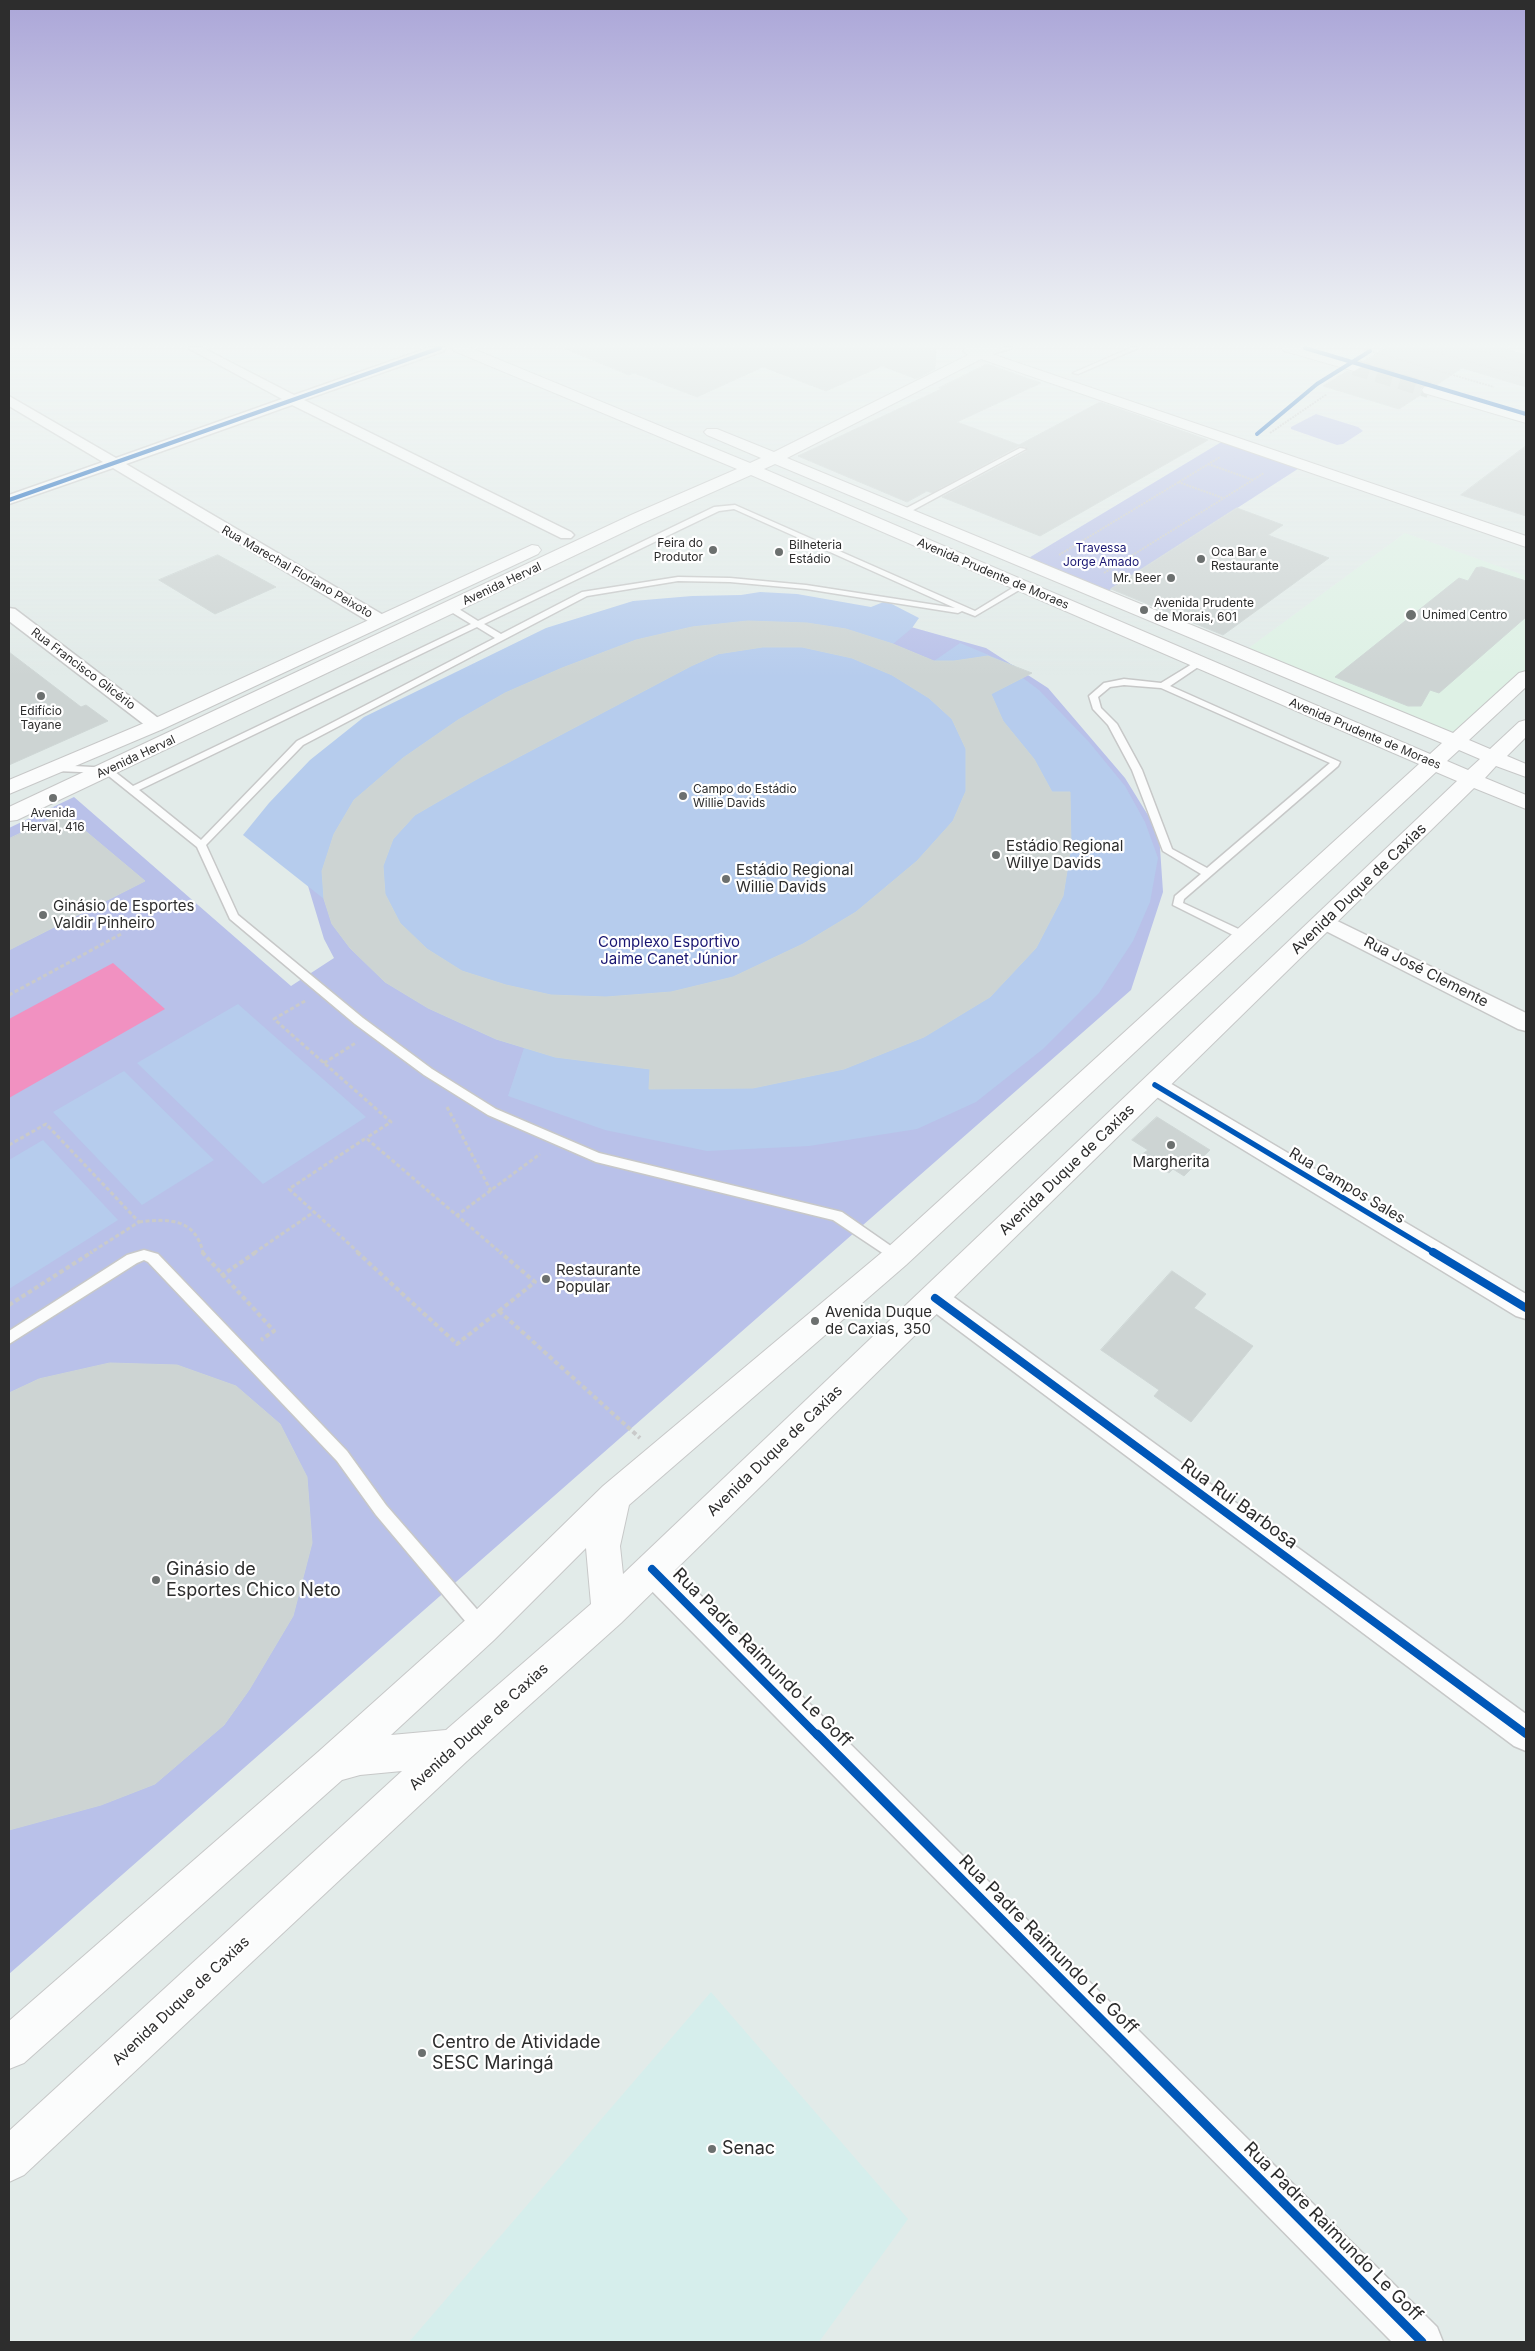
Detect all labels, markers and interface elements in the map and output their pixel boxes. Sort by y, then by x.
street label: Rua Marechal Floriano Peixoto [219,523,375,621]
street label: Avenida Prudente de Moraes [915,535,1071,613]
place label: Feira do Produtor [654,536,703,564]
place label: Bilheteria Estádio [789,538,842,566]
park label: Travessa Jorge Amado [1063,541,1139,569]
marker: Feira do Produtor [707,544,719,556]
place label: Oca Bar e Restaurante [1211,545,1279,573]
marker: Bilheteria Estádio [773,546,785,558]
marker: Oca Bar e Restaurante [1195,553,1207,565]
street label: Avenida Herval [460,559,544,609]
place label: Mr. Beer [1113,571,1161,585]
marker: Mr. Beer [1165,572,1177,584]
place label: Avenida Prudente de Morais, 601 [1154,596,1254,624]
marker: Avenida Prudente de Morais, 601 [1138,604,1150,616]
marker: Unimed Centro [1404,608,1418,622]
place label: Unimed Centro [1422,608,1507,622]
street label: Rua Francisco Glicério [28,625,138,713]
marker: Edifício Tayane [35,690,47,702]
street label: Avenida Prudente de Moraes [1287,695,1443,773]
place label: Edifício Tayane [20,704,62,732]
street label: Avenida Herval [94,732,178,782]
place label: Campo do Estádio Willie Davids [693,782,797,810]
marker: Campo do Estádio Willie Davids [677,790,689,802]
marker: Avenida Herval, 416 [47,792,59,804]
place label: Avenida Herval, 416 [21,806,85,834]
street label: Avenida Duque de Caxias [1288,820,1430,958]
place label: Estádio Regional Willye Davids [1006,837,1123,872]
marker: Estádio Regional Willye Davids [990,849,1002,861]
place label: Estádio Regional Willie Davids [736,861,853,896]
marker: Estádio Regional Willie Davids [720,873,732,885]
place label: Ginásio de Esportes Valdir Pinheiro [53,897,194,932]
marker: Ginásio de Esportes Valdir Pinheiro [37,909,49,921]
park label: Complexo Esportivo Jaime Canet Júnior [598,933,740,968]
street label: Rua José Clemente [1361,933,1491,1011]
street label: Avenida Duque de Caxias [996,1101,1138,1239]
marker: Margherita [1165,1139,1177,1151]
street label: Rua Campos Sales [1286,1144,1408,1228]
place label: Margherita [1132,1153,1210,1171]
place label: Restaurante Popular [556,1261,641,1296]
marker: Restaurante Popular [540,1273,552,1285]
place label: Avenida Duque de Caxias, 350 [825,1303,932,1338]
marker: Avenida Duque de Caxias, 350 [809,1315,821,1327]
street label: Avenida Duque de Caxias [704,1382,846,1520]
street label: Rua Rui Barbosa [1176,1454,1302,1554]
place label: Ginásio de Esportes Chico Neto [166,1559,341,1602]
street label: Rua Padre Raimundo Le Goff [668,1564,856,1752]
marker: Ginásio de Esportes Chico Neto [150,1574,162,1586]
street label: Avenida Duque de Caxias [406,1660,552,1794]
street label: Rua Padre Raimundo Le Goff [954,1851,1142,2039]
street label: Avenida Duque de Caxias [109,1933,253,2069]
place label: Centro de Atividade SESC Maringá [432,2032,601,2074]
marker: Centro de Atividade SESC Maringá [416,2047,428,2059]
place label: Senac [722,2138,775,2160]
street label: Rua Padre Raimundo Le Goff [1239,2138,1427,2326]
marker: Senac [706,2143,718,2155]

